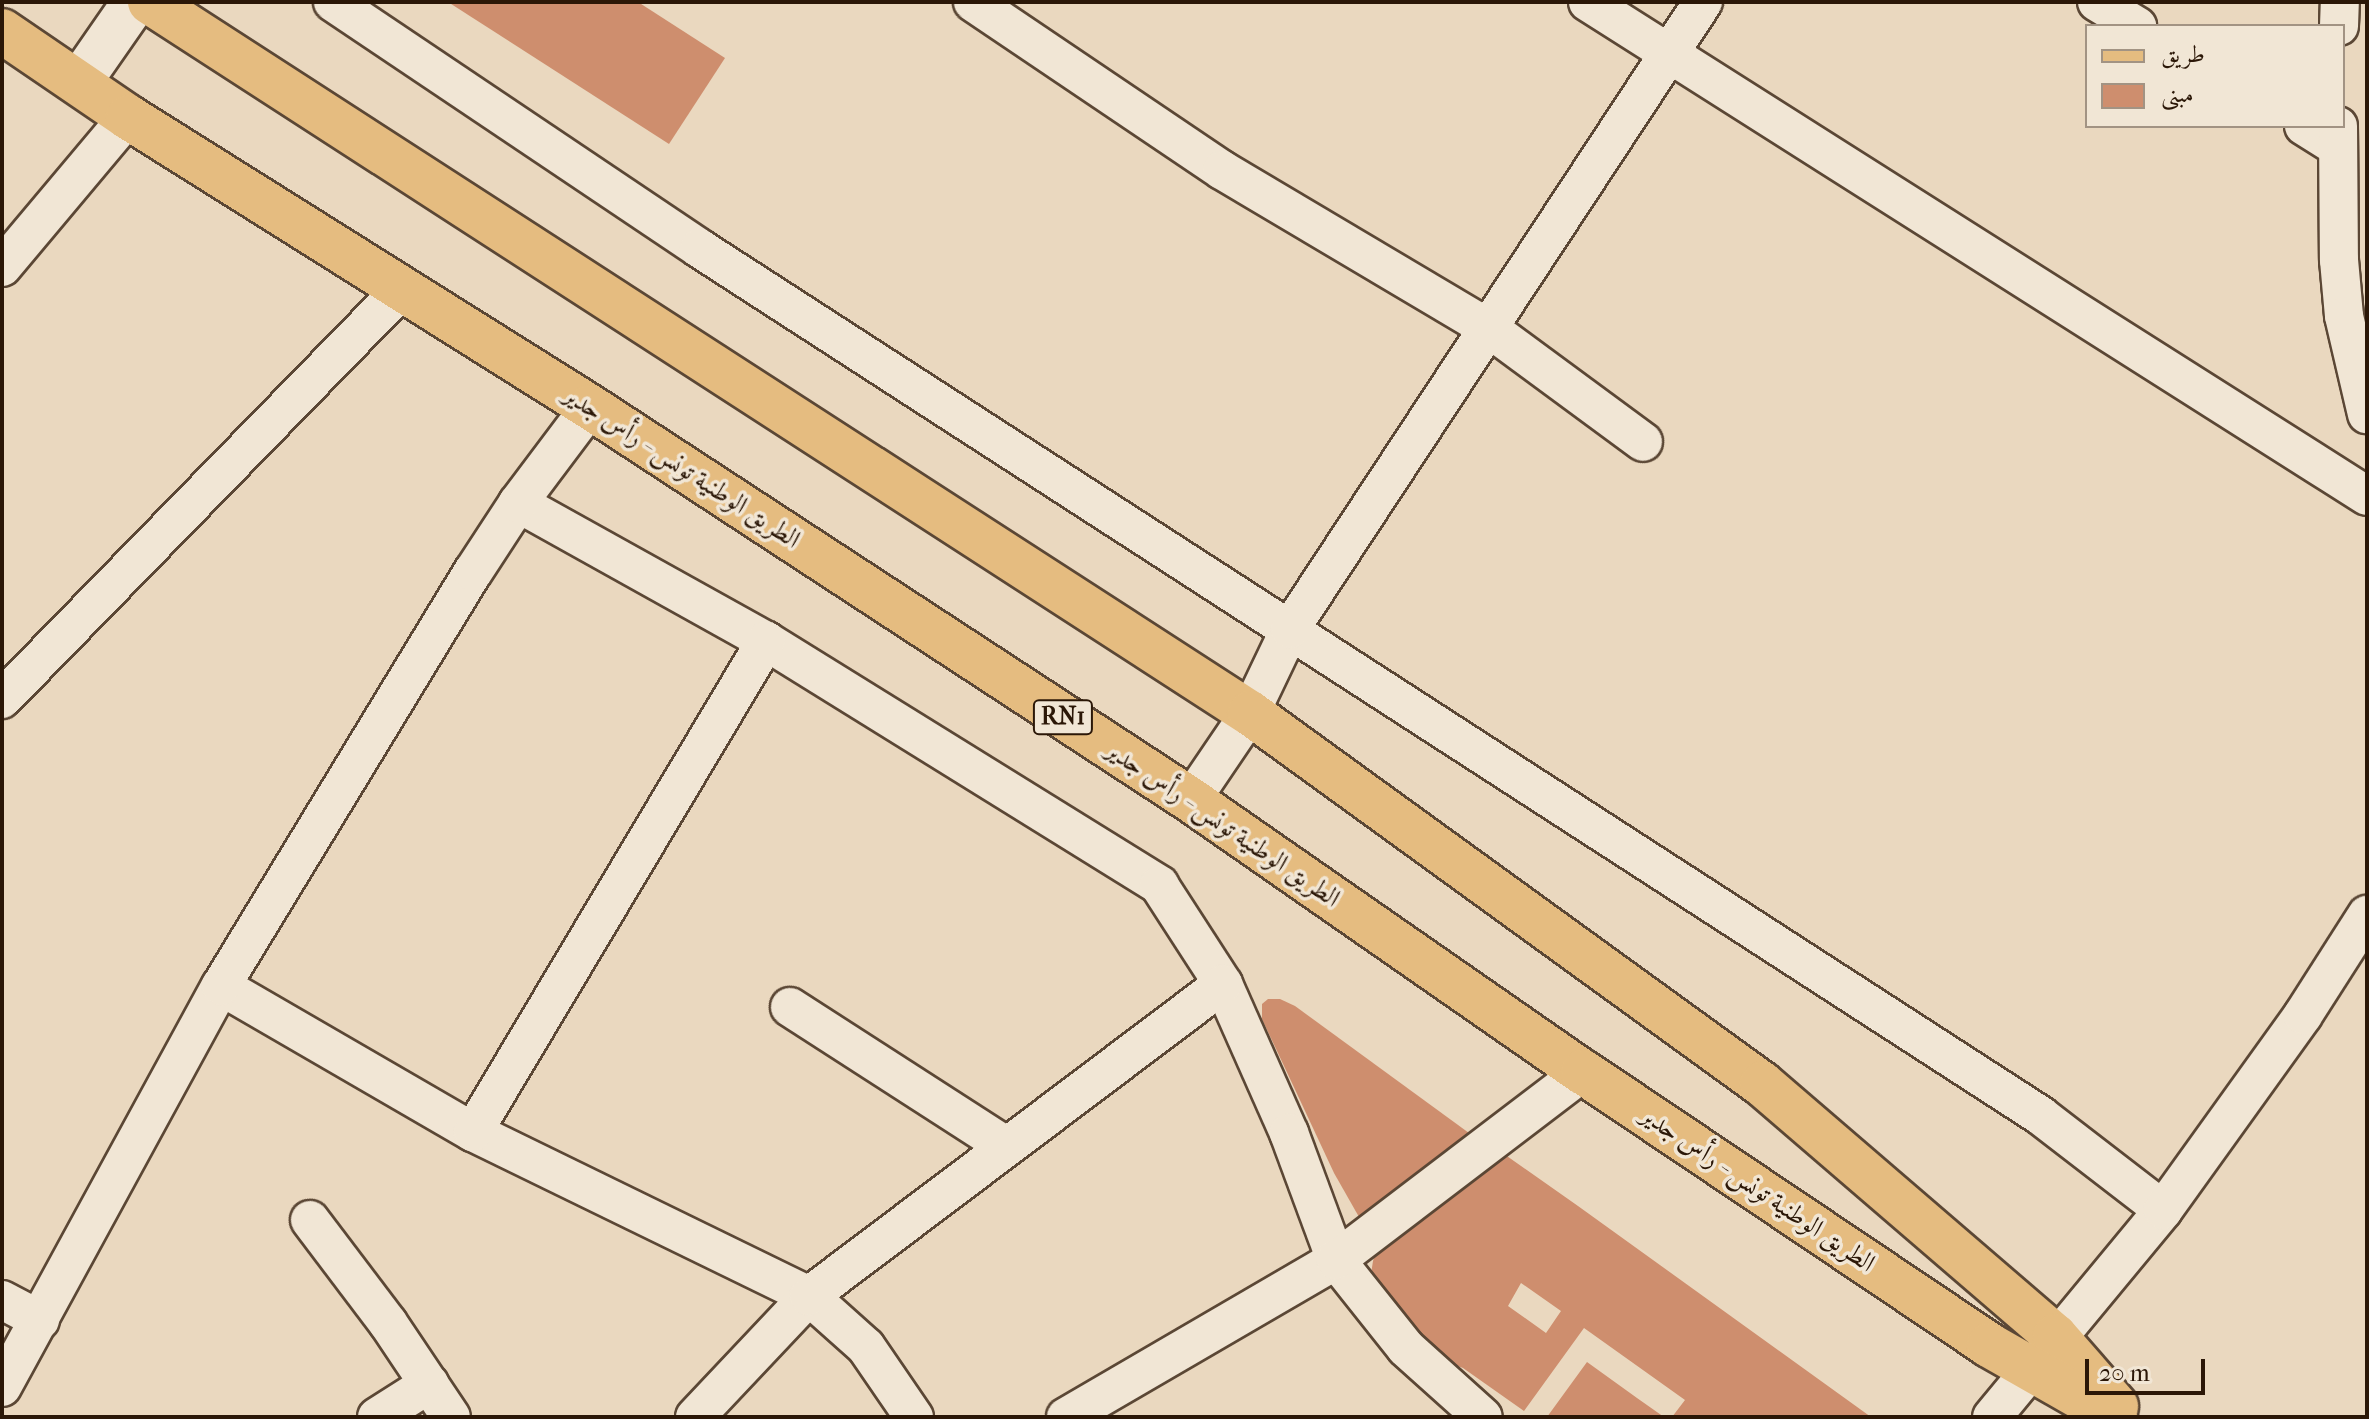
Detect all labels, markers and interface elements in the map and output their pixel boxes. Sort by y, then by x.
legend [2085,24,2345,128]
text: طريق [2161,40,2205,68]
text: مبنى [2161,80,2194,108]
street label: الطريق الوطنية تونس - رأس جدير [558,379,806,555]
road number: RN1 [1031,697,1095,737]
street label: الطريق الوطنية تونس - رأس جدير [1100,734,1346,914]
street label: الطريق الوطنية تونس - رأس جدير [1635,1099,1881,1279]
scale bar [2089,1343,2209,1393]
text: 20 m [2099,1359,2150,1387]

